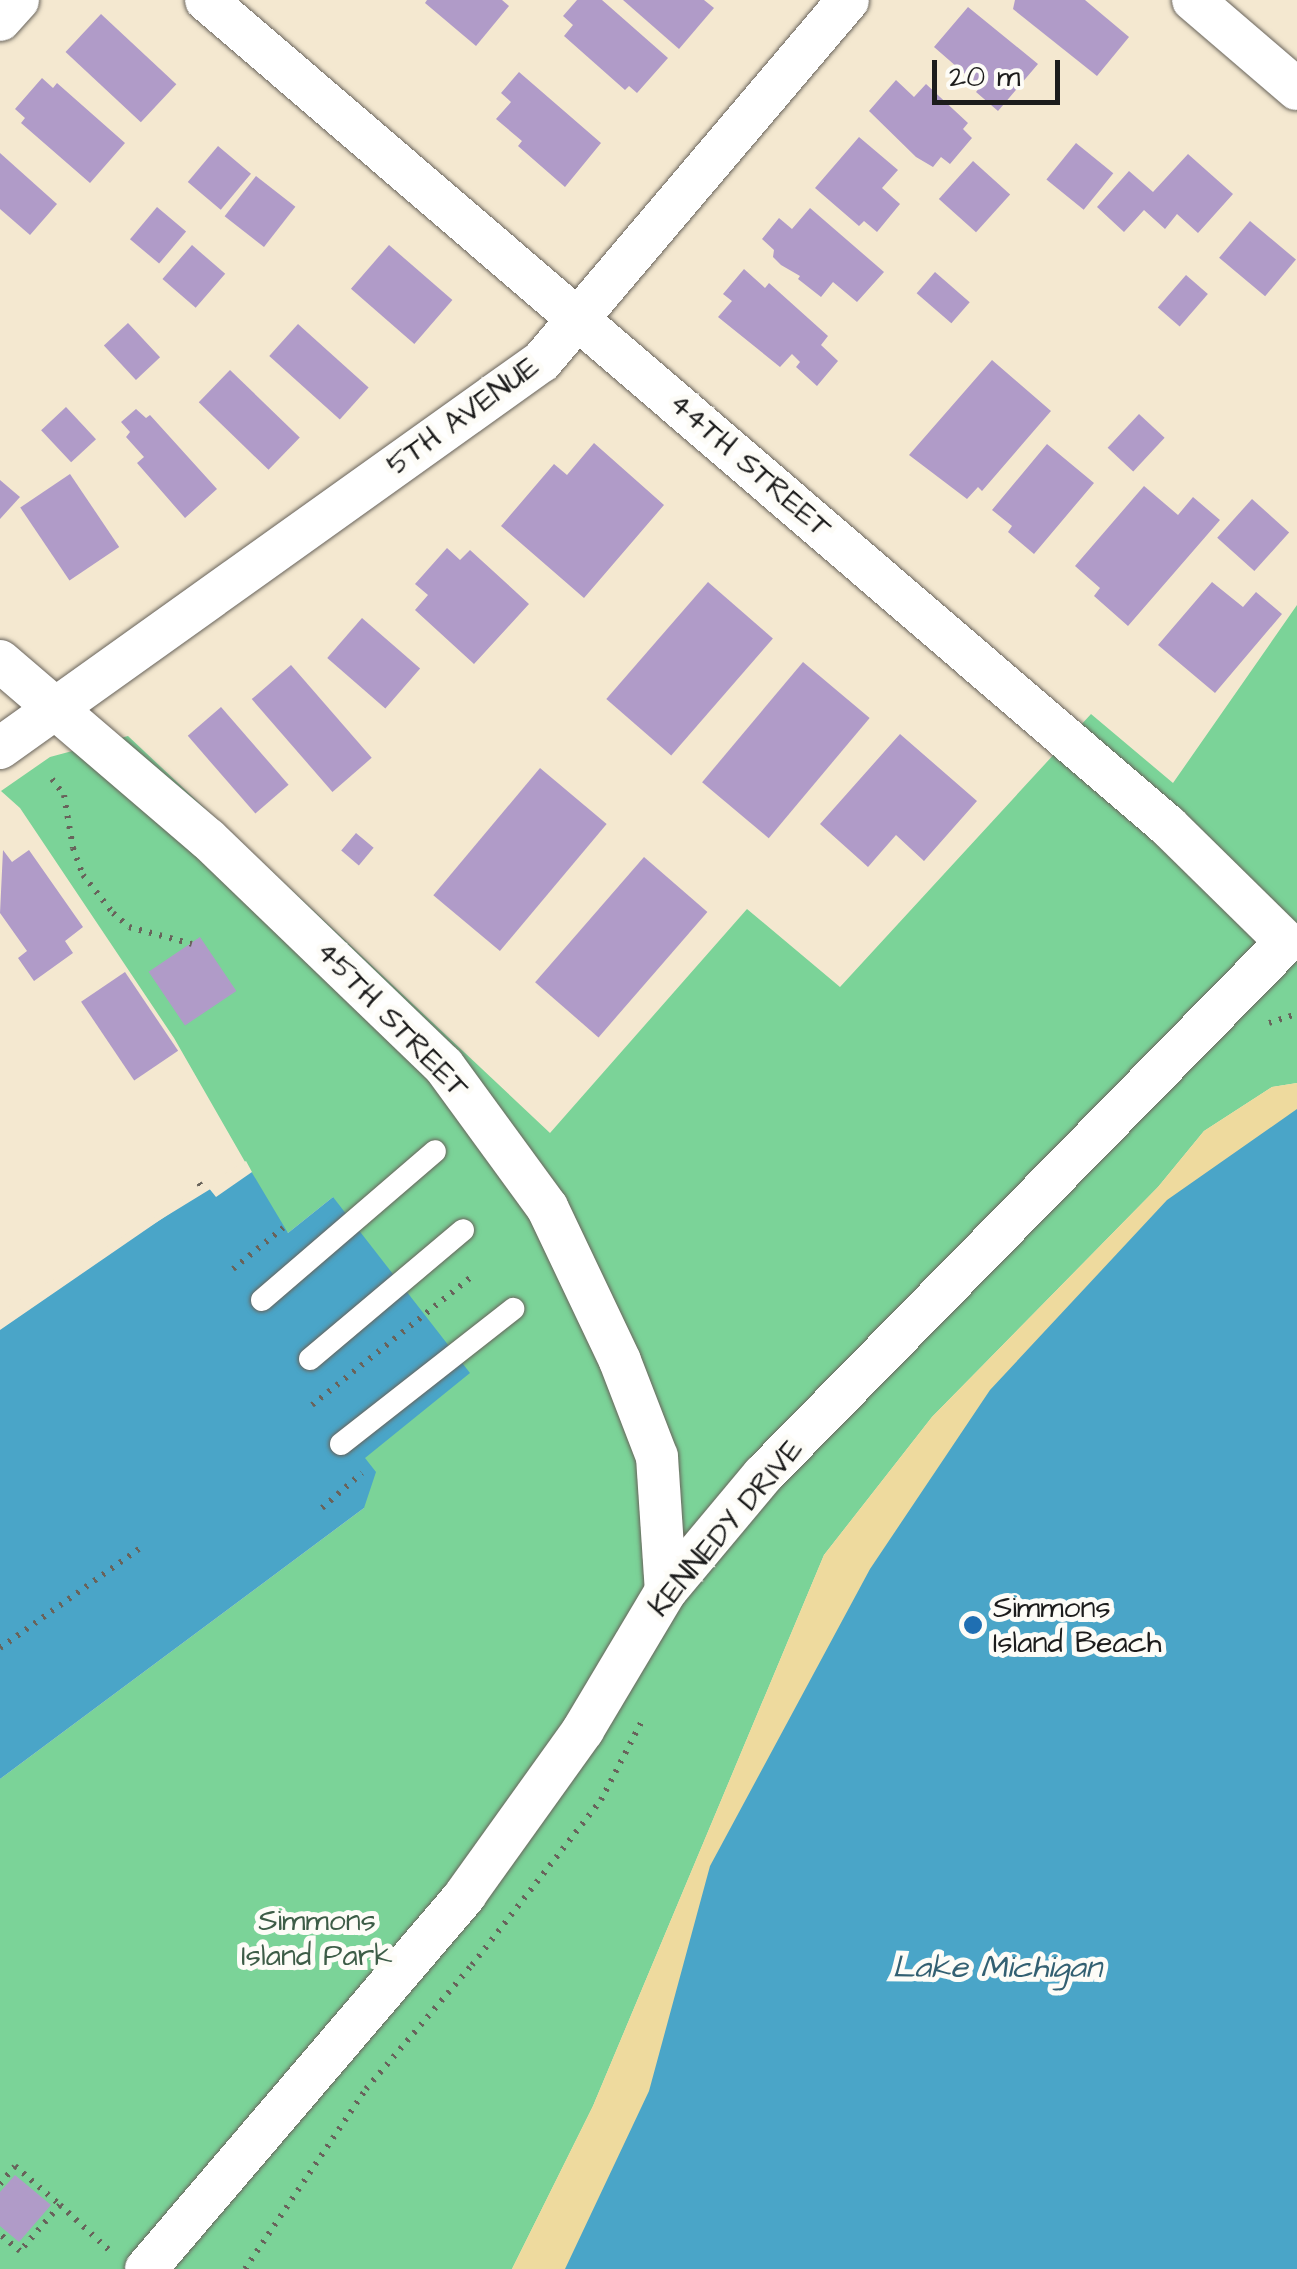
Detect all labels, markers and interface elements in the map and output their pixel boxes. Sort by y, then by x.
scale bar [937,40,1064,102]
text: 20 m [949,56,1020,98]
street label: 5TH AVENUE [380,349,546,483]
street label: 44TH STREET [661,386,839,546]
street label: 45TH STREET [308,934,476,1106]
street label: KENNEDY DRIVE [641,1432,811,1624]
place label: Simmons Island Beach [993,1590,1162,1660]
marker: Simmons Island Beach [962,1614,984,1636]
park label: Simmons Island Park [241,1903,393,1974]
water label: Lake Michigan [892,1949,1102,1987]

